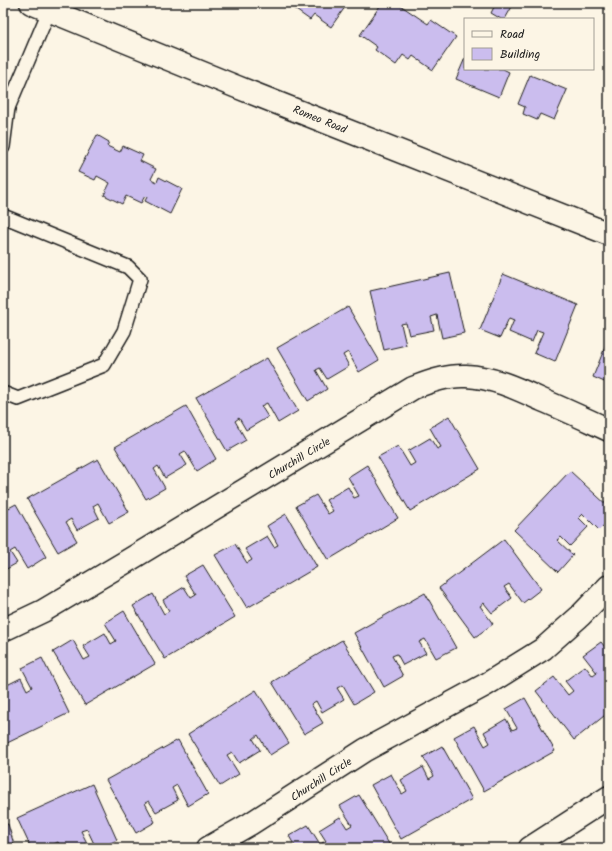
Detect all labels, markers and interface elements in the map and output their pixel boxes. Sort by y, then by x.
legend [464,18,594,70]
text: Road [500,25,525,44]
text: Building [500,45,540,64]
street label: Romeo Road [290,101,350,139]
street label: Churchill Circle [265,433,334,485]
street label: Churchill Circle [287,753,356,806]

